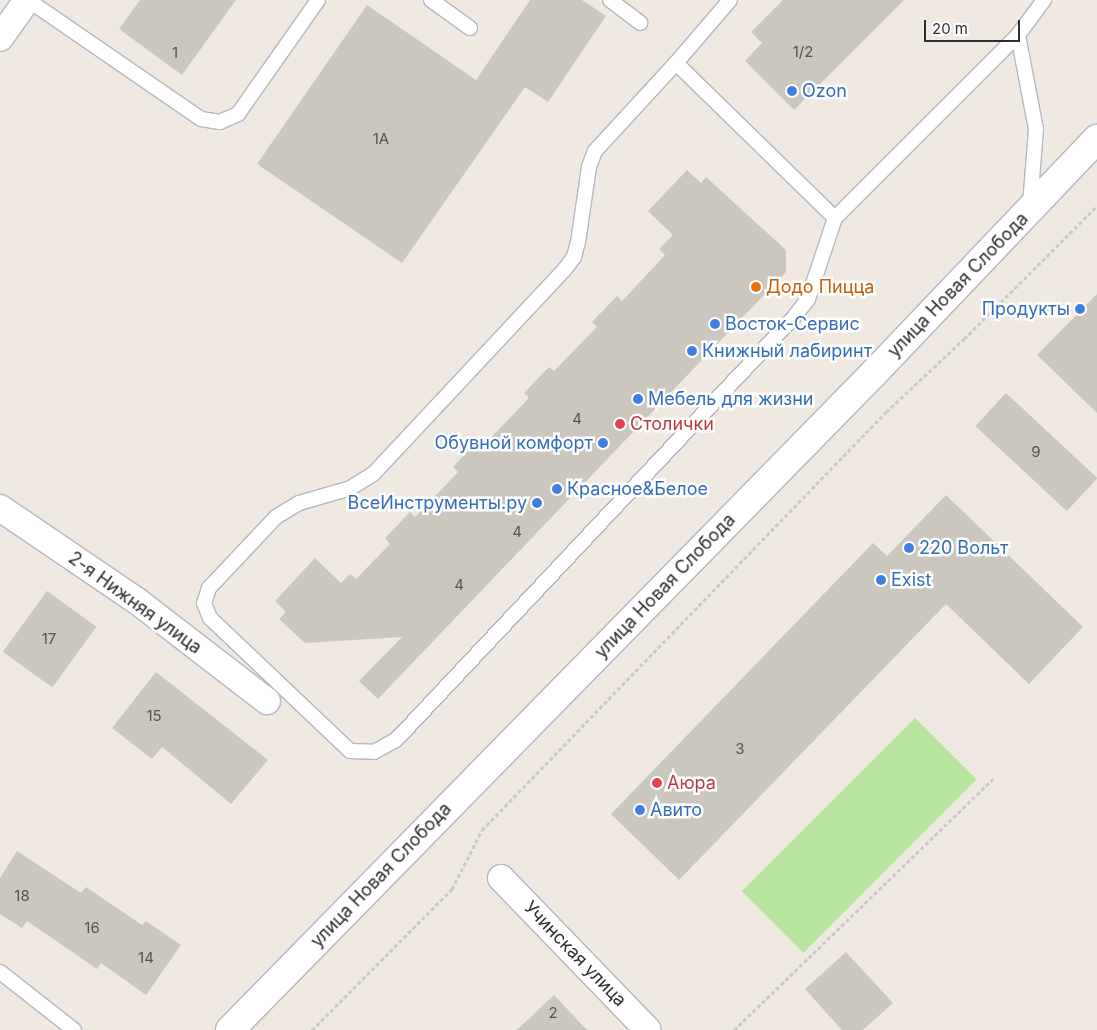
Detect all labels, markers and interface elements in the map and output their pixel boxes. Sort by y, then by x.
scale bar [927,10,1023,42]
text: 20 m [932,19,968,38]
house number: 1/2 [793,43,813,61]
house number: 1 [172,44,178,62]
place label: Ozon [802,80,847,102]
marker: Ozon [786,85,798,97]
house number: 1А [373,130,389,148]
street label: улица Новая Слобода [883,208,1033,362]
place label: Додо Пицца [766,276,874,298]
marker: Додо Пицца [750,281,762,293]
place label: Продукты [982,298,1070,320]
marker: Продукты [1074,303,1086,315]
place label: Восток-Сервис [725,313,860,335]
marker: Восток-Сервис [709,318,721,330]
place label: Книжный лабиринт [702,340,872,362]
marker: Книжный лабиринт [686,345,698,357]
place label: Мебель для жизни [648,388,813,410]
marker: Мебель для жизни [632,393,644,405]
house number: 4 [572,410,582,428]
place label: Столички [630,413,714,435]
marker: Столички [614,418,626,430]
place label: Обувной комфорт [435,432,593,454]
marker: Обувной комфорт [597,437,609,449]
house number: 9 [1031,443,1041,461]
place label: Красное&Белое [567,478,708,500]
marker: Красное&Белое [551,483,563,495]
place label: ВсеИнструменты.ру [348,492,527,514]
marker: ВсеИнструменты.ру [531,497,543,509]
street label: улица Новая Слобода [590,509,740,663]
house number: 4 [512,523,522,541]
place label: 220 Вольт [919,537,1008,559]
marker: 220 Вольт [903,542,915,554]
street label: 2-я Нижняя улица [64,547,206,659]
place label: Exist [891,569,931,591]
marker: Exist [875,574,887,586]
house number: 4 [454,576,464,594]
house number: 17 [42,630,56,648]
house number: 15 [146,707,162,725]
house number: 3 [735,740,745,758]
place label: Аюра [667,772,716,794]
marker: Аюра [651,777,663,789]
street label: улица Новая Слобода [306,798,456,952]
place label: Авито [650,799,702,821]
marker: Авито [634,804,646,816]
house number: 18 [14,887,30,905]
street label: Учинская улица [519,897,631,1011]
house number: 16 [84,919,100,937]
house number: 14 [138,949,154,967]
house number: 2 [548,1004,558,1022]

